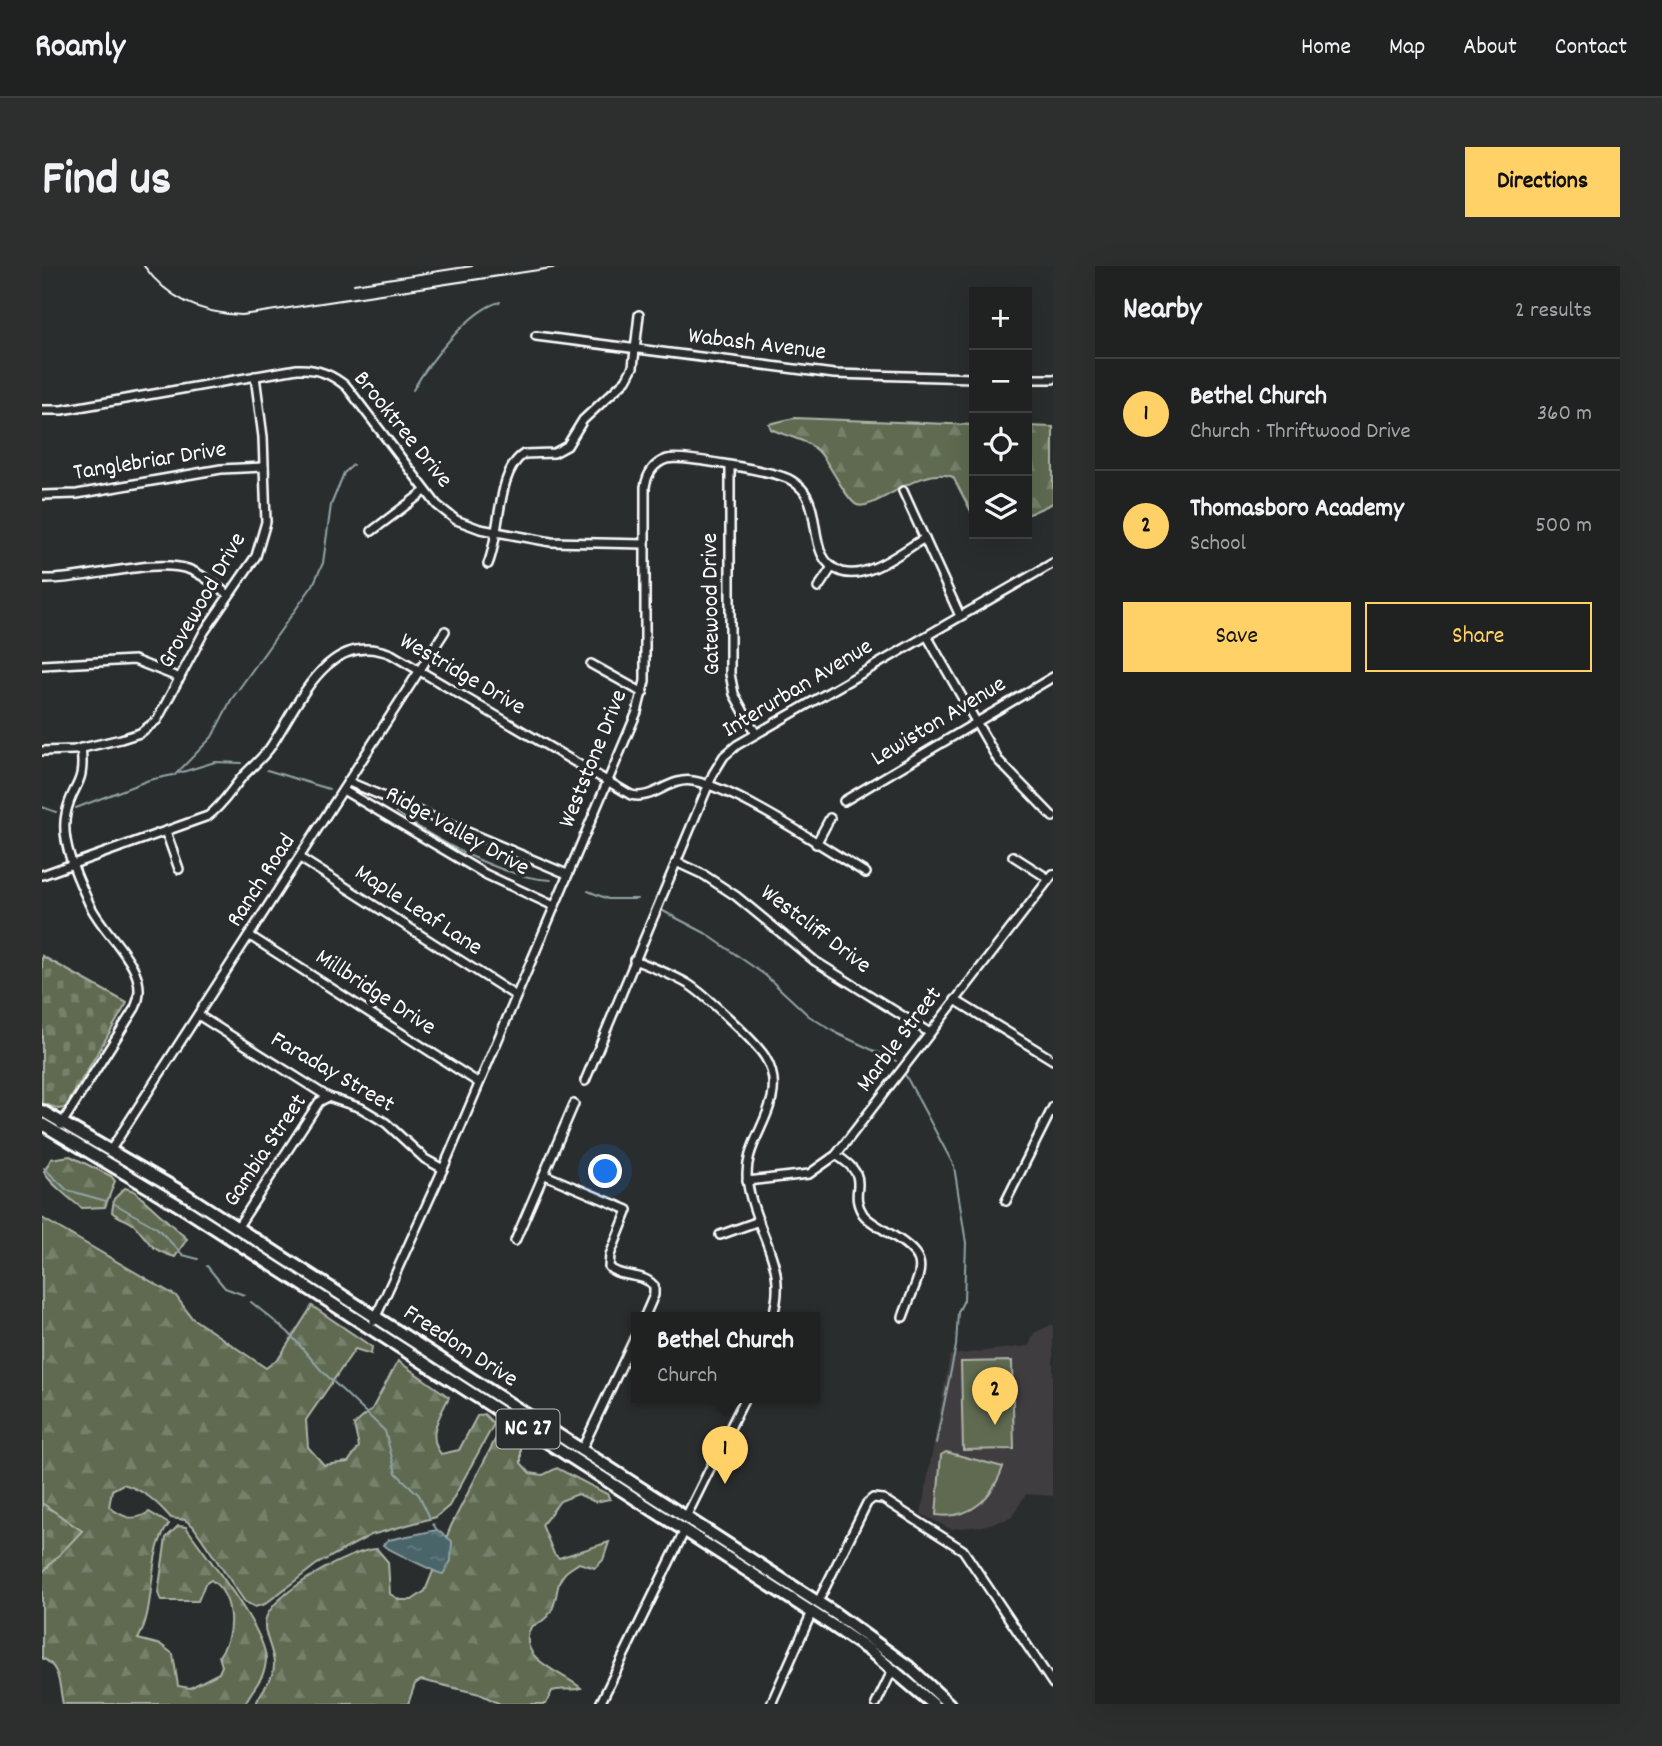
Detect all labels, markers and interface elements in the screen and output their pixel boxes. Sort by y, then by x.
text: Roamly [35,25,125,72]
text: Home [1301,31,1351,65]
text: Map [1389,31,1425,65]
text: About [1463,31,1517,65]
text: Contact [1555,31,1627,65]
text: Find us [42,147,171,217]
button: Directions [1465,147,1620,217]
map controls [969,287,1032,539]
button: + [969,287,1032,350]
text: Nearby [1123,290,1201,333]
text: 2 results [1515,295,1592,328]
street label: Wabash Avenue [686,320,828,370]
button: − [969,350,1032,413]
street label: Brooktree Drive [344,364,460,496]
text: Bethel Church [1190,379,1327,416]
text: 1 [1143,398,1149,431]
text: 360 m [1537,398,1592,431]
button: locate [969,413,1032,476]
text: Church · Thriftwood Drive [1190,416,1411,449]
street label: Tanglebriar Drive [71,433,229,491]
button: layers [969,476,1032,539]
text: Thomasboro Academy [1190,491,1404,528]
text: 2 [1141,510,1151,543]
text: 500 m [1535,510,1592,543]
street label: Grovewood Drive [150,527,256,675]
text: School [1190,528,1246,561]
street label: Gatewood Drive [694,532,730,676]
button: Save [1123,602,1351,672]
button: Share [1365,602,1592,672]
street label: Westridge Drive [393,625,531,725]
street label: Interurban Avenue [716,631,880,747]
street label: Lewiston Avenue [865,668,1013,776]
street label: Weststone Drive [551,685,637,833]
street label: Ridge Valley Drive [379,778,535,886]
street label: Ranch Road [219,828,305,934]
street label: Maple Leaf Lane [347,857,489,965]
street label: Westcliff Drive [752,877,878,983]
street label: Millbridge Drive [308,941,442,1045]
street label: Marble Street [849,980,951,1100]
street label: Faraday Street [264,1024,400,1122]
street label: Gambia Street [216,1088,316,1214]
your location [588,1154,622,1188]
street label: Freedom Drive [396,1297,524,1397]
popup [631,1312,820,1403]
text: Bethel Church [657,1323,794,1360]
text: Church [657,1360,717,1393]
pin: 2 [972,1367,1018,1425]
road number: NC 27 [496,1410,560,1448]
pin: 1 [702,1426,748,1484]

